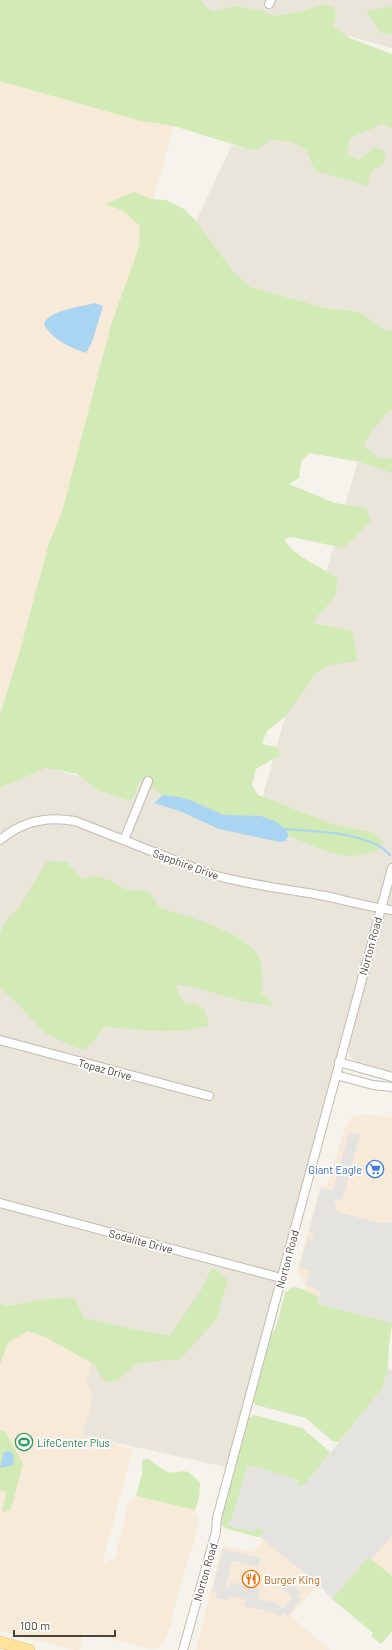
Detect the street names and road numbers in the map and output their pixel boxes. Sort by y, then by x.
street label: Sapphire Drive [151,846,221,882]
street label: Norton Road [356,915,384,977]
street label: Topaz Drive [77,1056,133,1082]
street label: Sodalite Drive [108,1226,175,1256]
street label: Norton Road [273,1228,301,1290]
street label: Norton Road [190,1541,220,1603]

